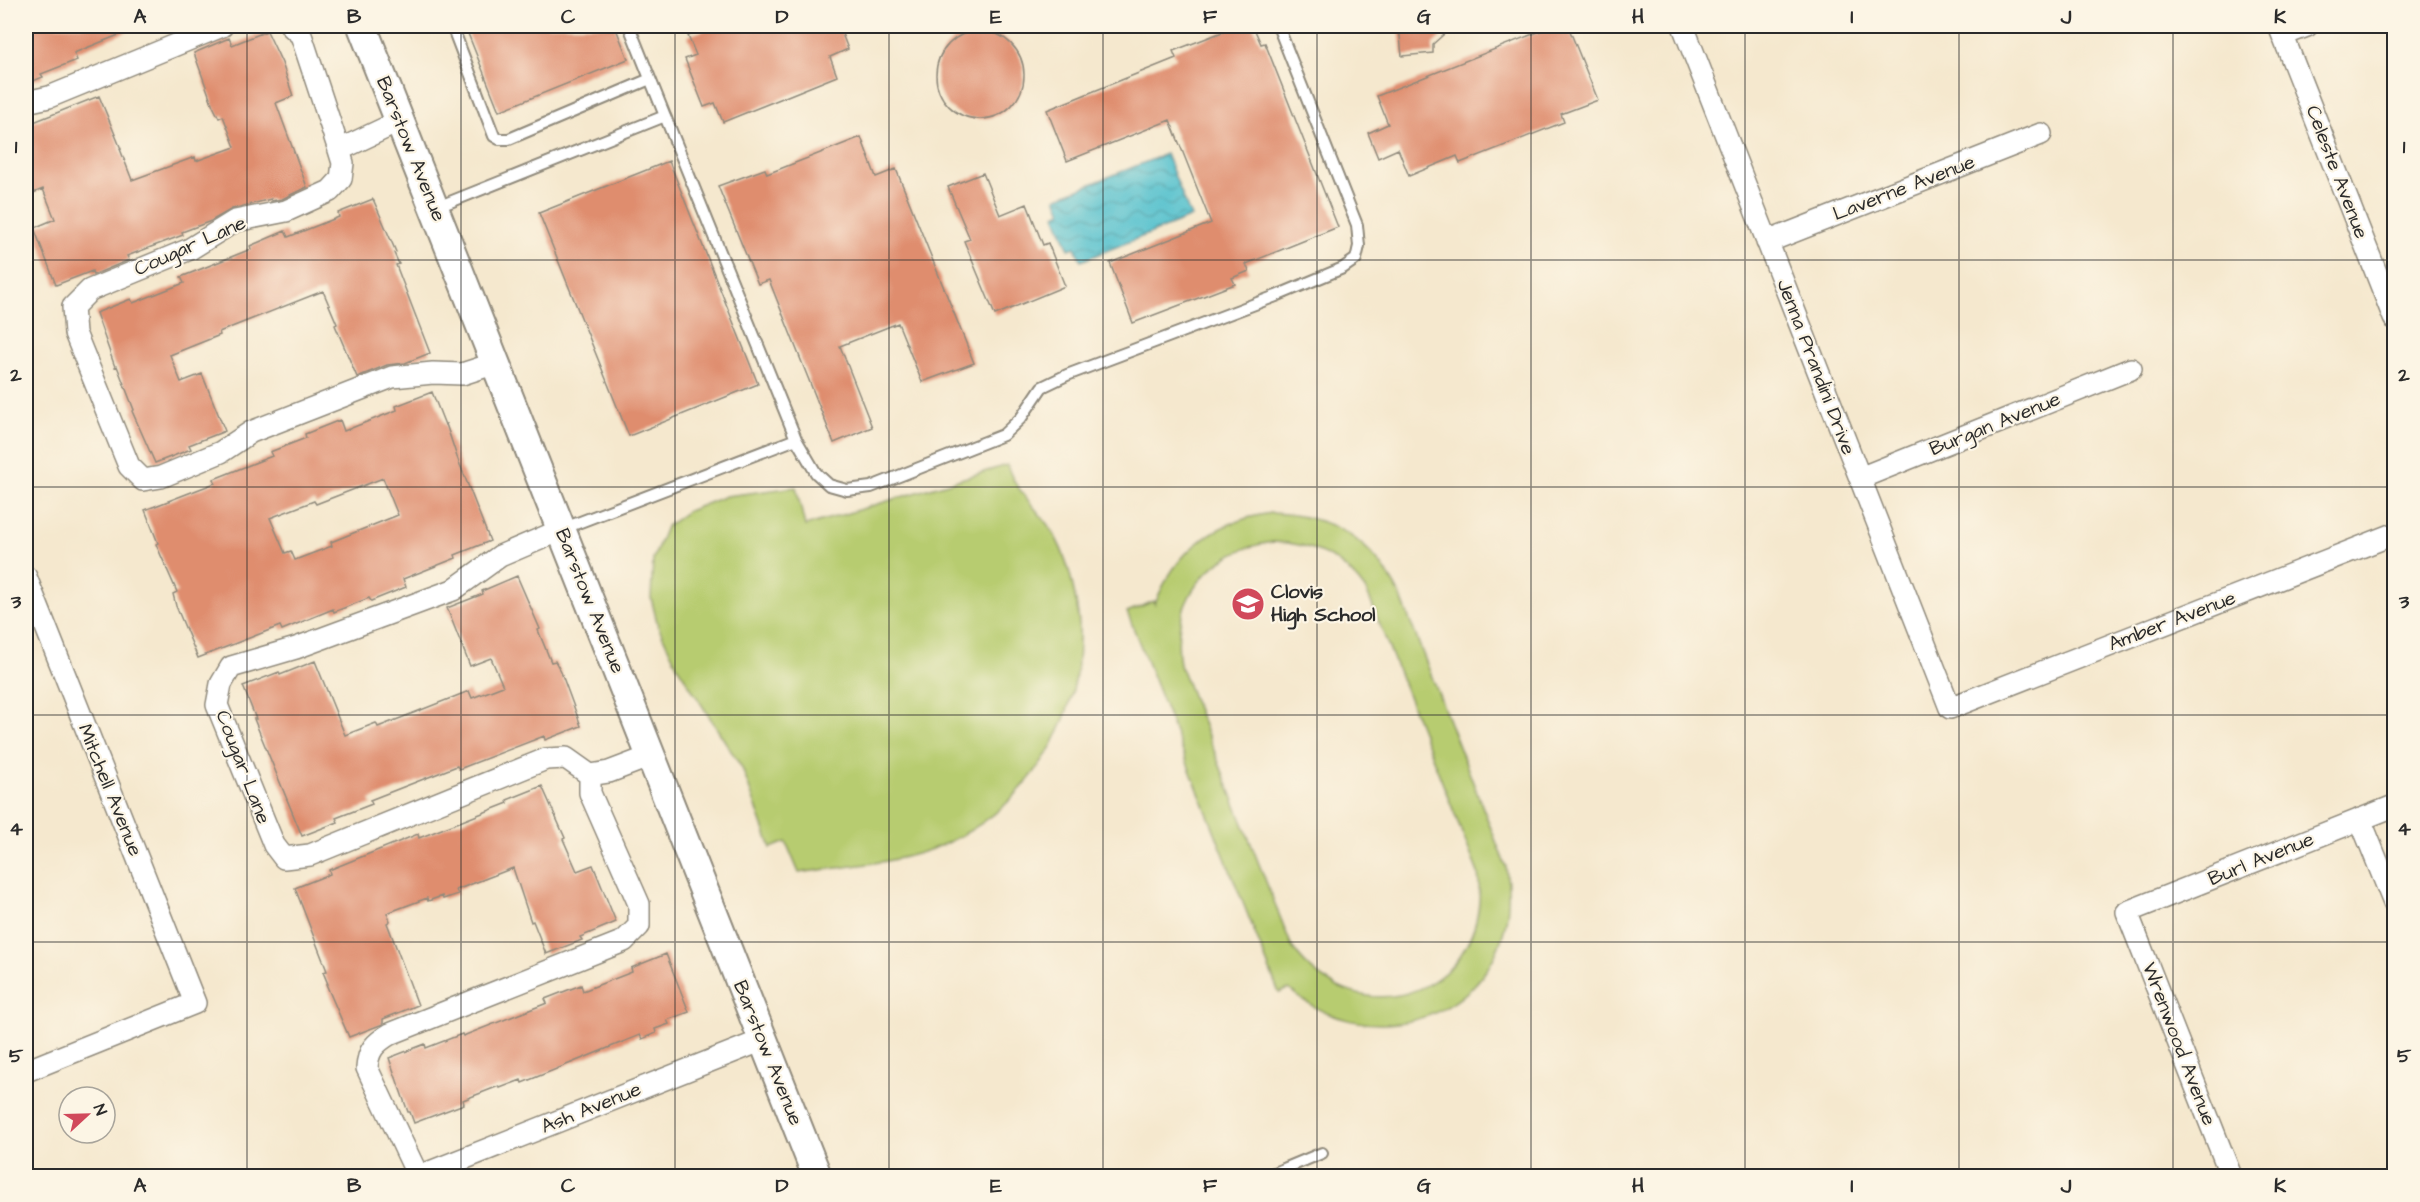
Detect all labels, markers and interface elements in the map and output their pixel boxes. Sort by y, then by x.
text: A [134,3,147,31]
text: B [347,3,362,31]
text: C [561,3,576,31]
text: D [776,3,789,31]
text: E [990,3,1002,31]
text: F [1203,3,1218,31]
text: G [1417,3,1431,31]
text: H [1632,3,1644,31]
text: I [1850,3,1854,31]
text: J [2060,3,2072,31]
text: K [2274,3,2287,31]
street label: Barstow Avenue [369,72,453,226]
street label: Celeste Avenue [2299,101,2375,243]
text: 1 [15,133,18,161]
text: 1 [2403,133,2406,161]
street label: Laverne Avenue [1829,148,1979,228]
street label: Cougar Lane [130,209,251,284]
street label: Jenna Prandini Drive [1770,275,1862,459]
text: 2 [9,361,22,389]
text: 2 [2397,361,2410,389]
street label: Burgan Avenue [1925,385,2065,464]
street label: Barstow Avenue [548,524,632,678]
place label: Clovis High School [1271,578,1375,630]
street label: Amber Avenue [2104,584,2240,658]
school or university icon: Clovis High School [1230,586,1266,622]
text: 3 [10,588,22,616]
text: 3 [2398,588,2410,616]
street label: Cougar Lane [208,706,278,829]
street label: Mitchell Avenue [71,720,149,860]
text: 4 [9,815,23,843]
text: 4 [2397,815,2411,843]
street label: Burl Avenue [2204,825,2318,893]
street label: Wrenwood Avenue [2135,958,2223,1130]
street label: Barstow Avenue [726,976,810,1130]
text: 5 [9,1042,24,1070]
text: 5 [2397,1042,2412,1070]
street label: Ash Avenue [537,1075,645,1141]
north arrow [57,1085,117,1145]
text: N [88,1101,112,1119]
text: A [134,1172,147,1200]
text: B [347,1172,362,1200]
text: C [561,1172,576,1200]
text: D [776,1172,789,1200]
text: E [990,1172,1002,1200]
text: F [1203,1172,1218,1200]
text: G [1417,1172,1431,1200]
text: H [1632,1172,1644,1200]
text: I [1850,1172,1854,1200]
text: J [2060,1172,2072,1200]
text: K [2274,1172,2287,1200]

